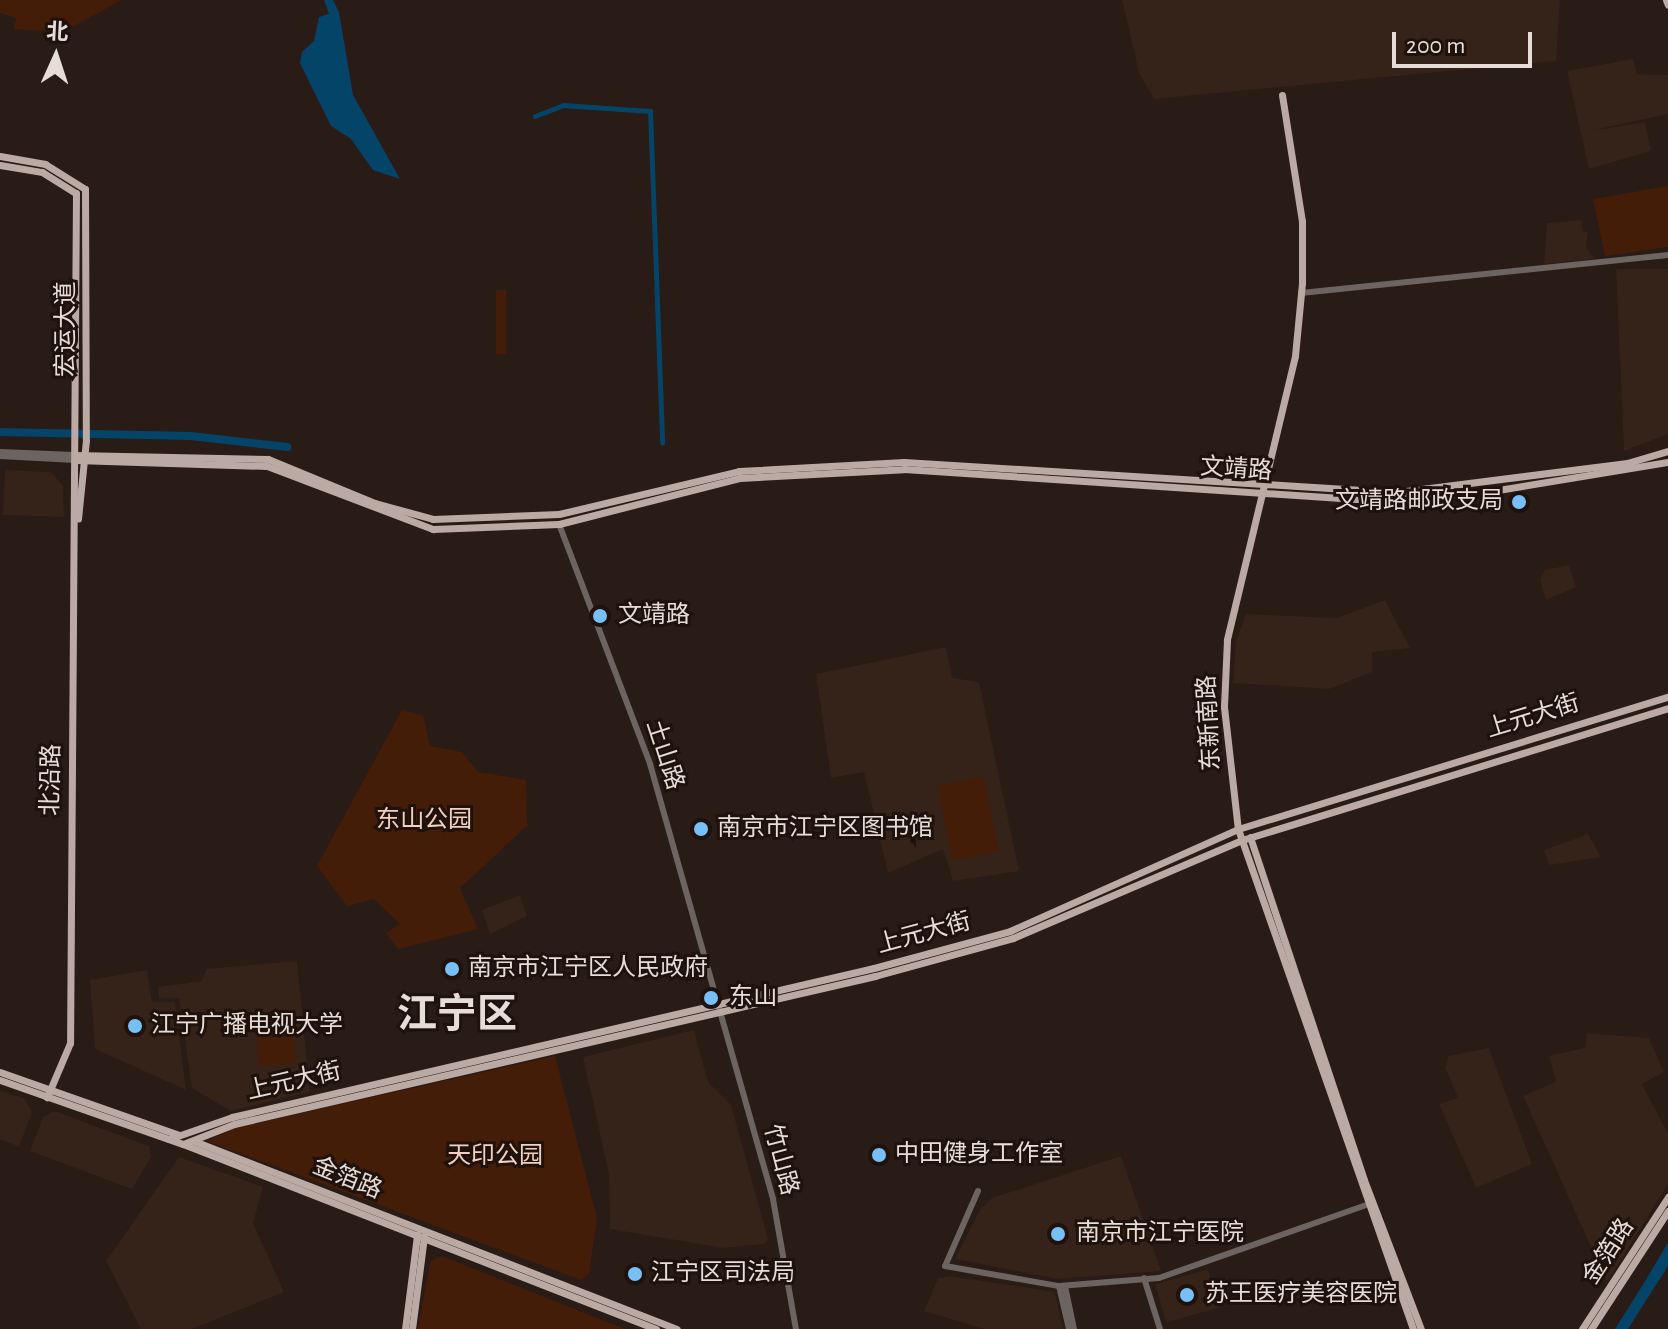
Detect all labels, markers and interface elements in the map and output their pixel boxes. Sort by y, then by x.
north arrow [16,16,96,96]
scale bar [1396,16,1536,66]
text: 北 [46,20,69,44]
text: 200 m [1406,34,1465,58]
street label: 宏运大道 [53,281,81,377]
street label: 文靖路 [1199,453,1273,487]
place label: 文靖路邮政支局 [1335,488,1503,516]
marker: 文靖路邮政支局 [1510,493,1528,511]
place label: 文靖路 [618,602,690,630]
marker: 文靖路 [589,605,611,627]
street label: 东新南路 [1193,674,1227,772]
street label: 上元大街 [1483,689,1583,745]
street label: 土山路 [639,716,689,794]
street label: 北沿路 [37,744,67,816]
park label: 东山公园 [376,807,472,835]
place label: 南京市江宁区图书馆 [717,815,933,843]
marker: 南京市江宁区图书馆 [692,820,710,838]
street label: 上元大街 [874,908,974,960]
place label: 南京市江宁区人民政府 [468,955,708,983]
marker: 南京市江宁区人民政府 [443,960,461,978]
place label: 东山 [729,984,777,1012]
marker: 东山 [700,987,722,1009]
district label: 江宁区 [397,991,517,1039]
place label: 江宁广播电视大学 [151,1012,343,1040]
marker: 江宁广播电视大学 [126,1017,144,1035]
street label: 上元大街 [244,1057,344,1107]
street label: 竹山路 [757,1121,803,1199]
place label: 中田健身工作室 [895,1141,1063,1169]
park label: 天印公园 [447,1143,543,1171]
marker: 中田健身工作室 [870,1146,888,1164]
street label: 金箔路 [308,1152,386,1206]
street label: 金箔路 [1577,1214,1641,1290]
place label: 南京市江宁医院 [1076,1220,1244,1248]
marker: 南京市江宁医院 [1047,1223,1069,1245]
place label: 江宁区司法局 [651,1260,795,1288]
marker: 江宁区司法局 [626,1265,644,1283]
place label: 苏王医疗美容医院 [1205,1281,1397,1309]
marker: 苏王医疗美容医院 [1176,1284,1198,1306]

